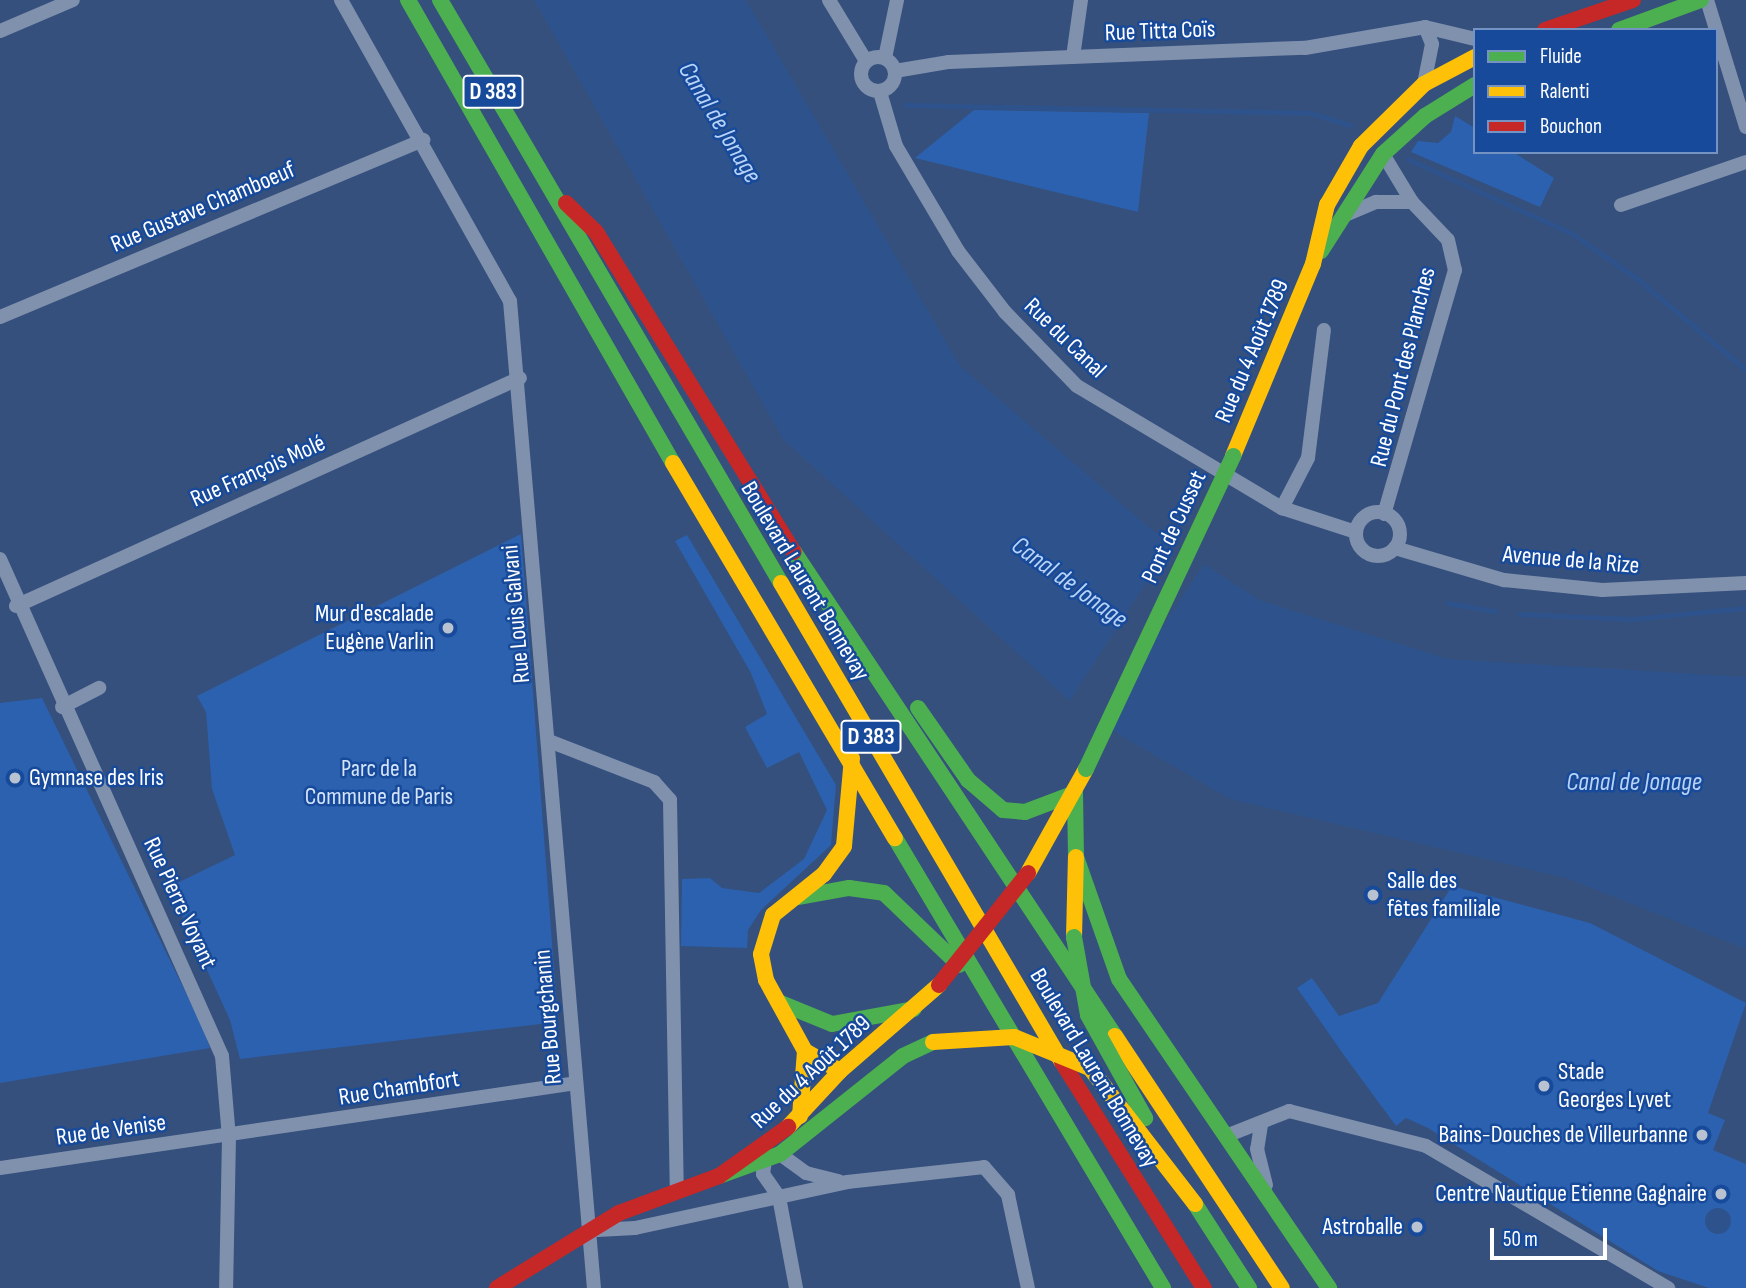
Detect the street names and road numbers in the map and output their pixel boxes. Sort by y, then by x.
street label: Rue Titta Coïs [1104,15,1216,47]
road number: D 383 [462,72,524,111]
street label: Rue Gustave Chamboeuf [107,155,299,259]
street label: Rue du Pont des Planches [1364,264,1442,470]
street label: Rue du 4 Août 1789 [1209,275,1295,427]
street label: Rue du Canal [1018,292,1112,384]
street label: Rue François Molé [186,428,330,514]
street label: Pont de Cusset [1135,466,1213,588]
street label: Boulevard Laurent Bonnevay [734,476,876,686]
street label: Avenue de la Rize [1502,540,1640,580]
street label: Rue Louis Galvani [496,544,536,684]
road number: D 383 [840,718,903,757]
street label: Rue Pierre Voyant [137,833,223,973]
street label: Rue Bourgchanin [528,948,568,1086]
street label: Boulevard Laurent Bonnevay [1023,963,1165,1173]
street label: Rue du 4 Août 1789 [745,1009,877,1135]
street label: Rue Chambfort [337,1064,461,1112]
street label: Rue de Venise [54,1108,168,1152]

